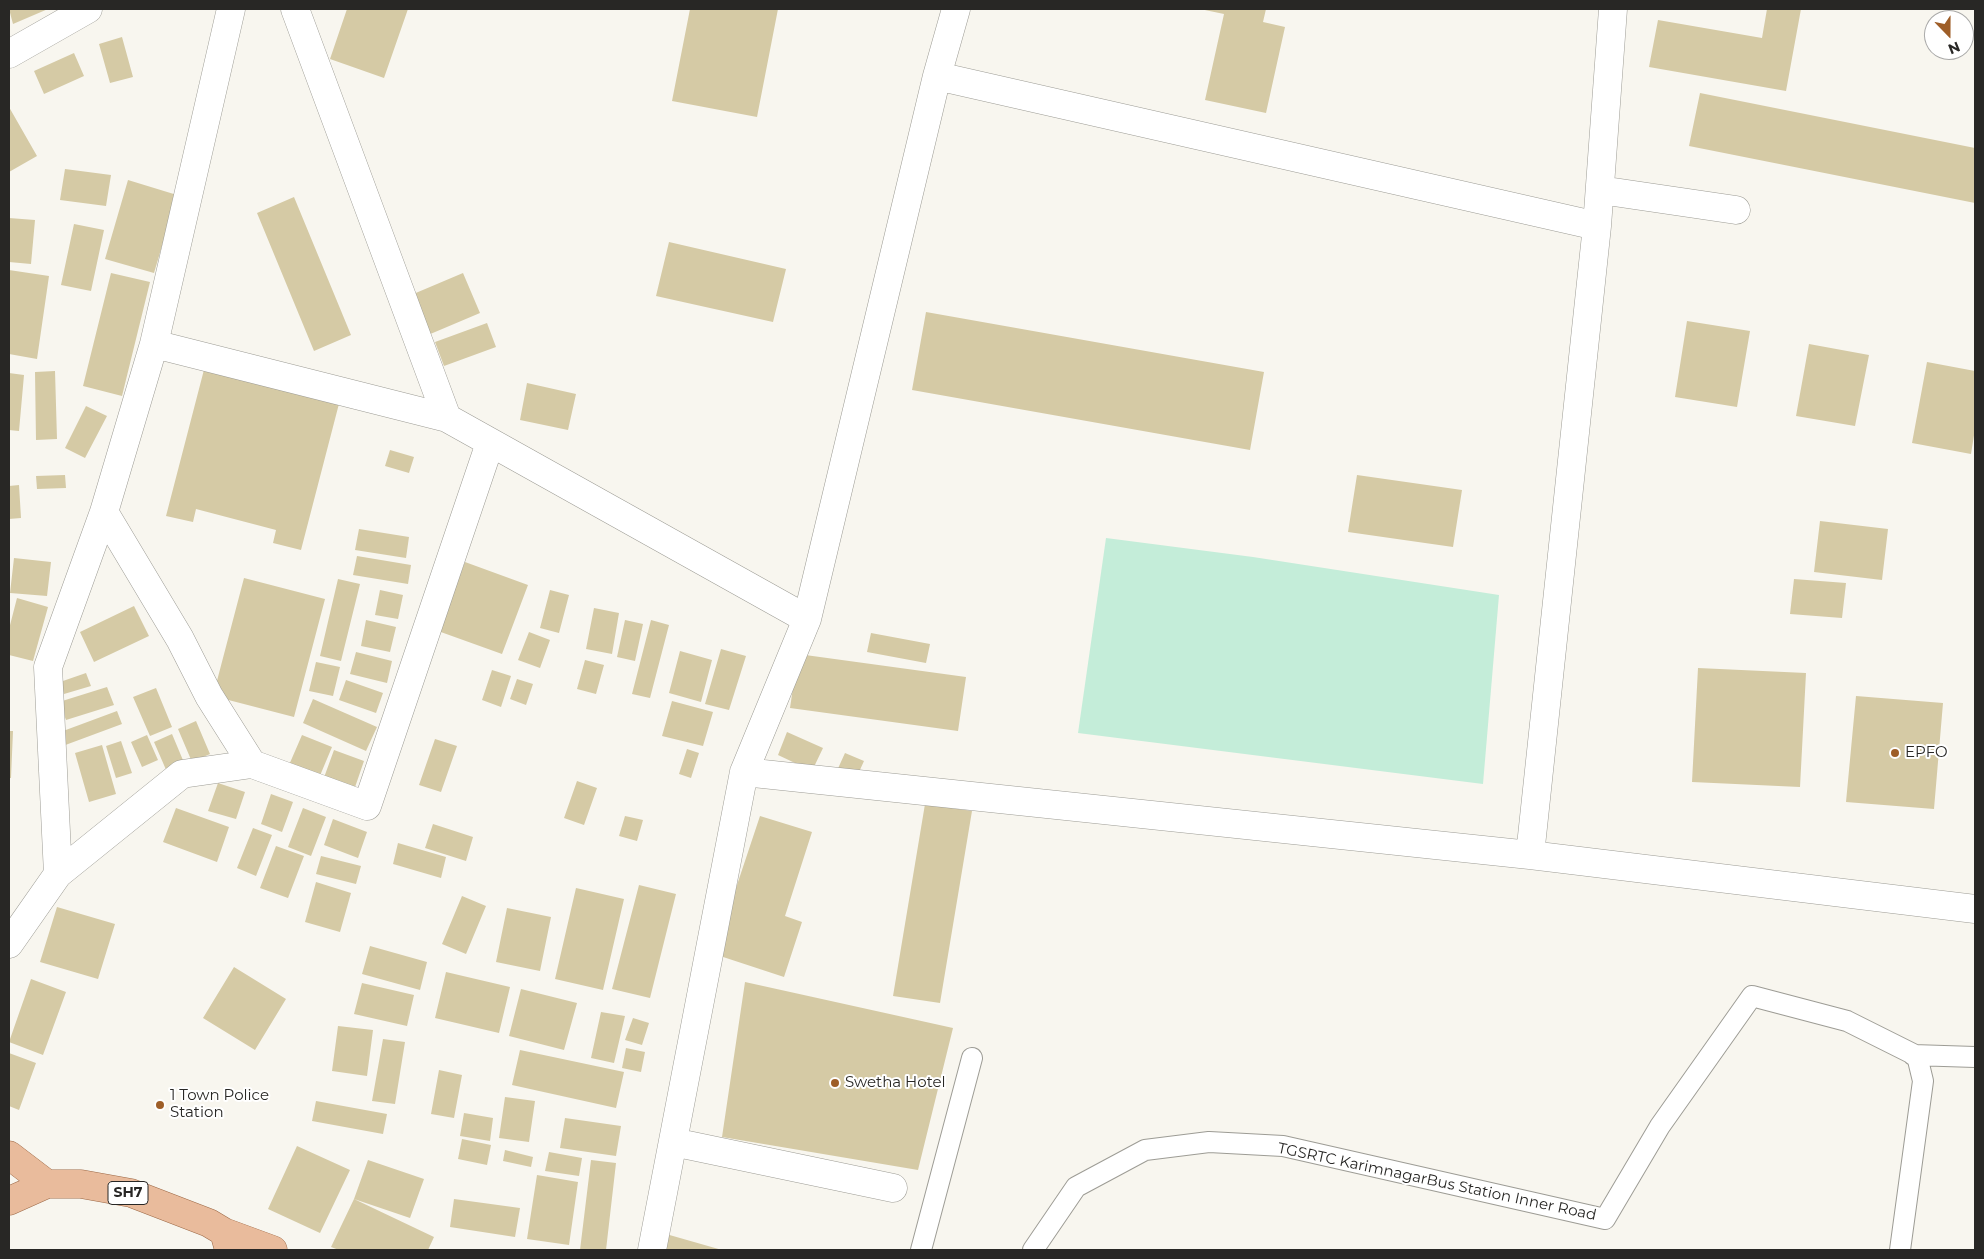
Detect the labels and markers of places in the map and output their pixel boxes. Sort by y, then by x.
place label: EPFO [1905,744,1948,762]
marker: EPFO [1889,747,1901,759]
place label: Swetha Hotel [845,1074,946,1092]
marker: Swetha Hotel [829,1077,841,1089]
place label: 1 Town Police Station [170,1087,269,1122]
marker: 1 Town Police Station [154,1099,166,1111]

